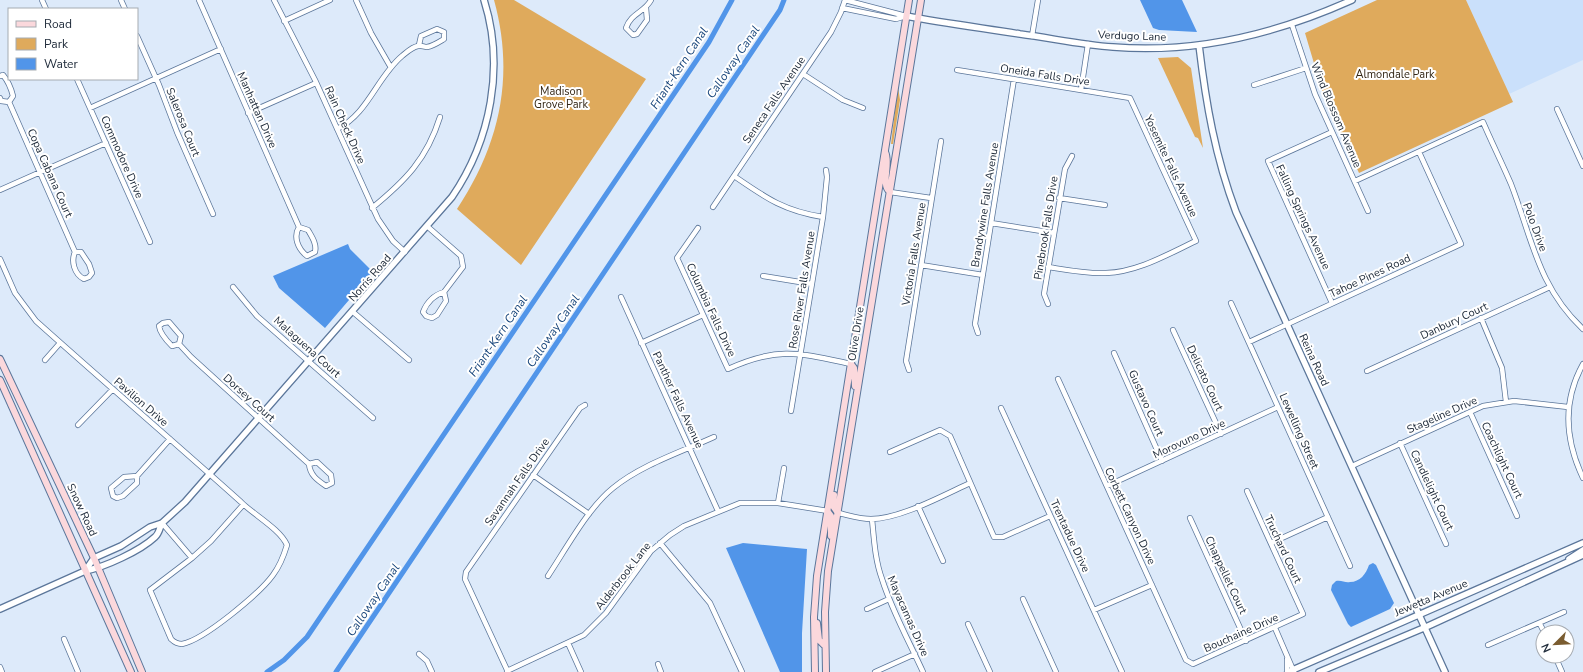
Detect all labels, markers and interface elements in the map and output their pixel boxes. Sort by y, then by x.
legend [8,8,138,80]
text: Road [44,16,72,32]
water label: Calloway Canal [703,22,763,101]
water label: Friant-Kern Canal [646,24,712,112]
street label: Verdugo Lane [1096,27,1167,45]
text: Park [44,36,69,52]
street label: Seneca Falls Avenue [739,53,809,147]
text: Water [44,56,78,72]
street label: Wind Blossom Avenue [1307,60,1365,170]
street label: Oneida Falls Drive [999,61,1091,90]
park label: Almondale Park [1355,67,1435,82]
street label: Manhattan Drive [233,69,281,151]
street label: Rain Check Drive [321,84,369,166]
park label: Madison Grove Park [534,84,589,112]
street label: Salerosa Court [162,85,204,159]
street label: Yosemite Falls Avenue [1140,112,1201,220]
street label: Commodore Drive [97,113,147,201]
street label: Copa Cabana Court [24,126,76,220]
street label: Brandywine Falls Avenue [968,141,1002,268]
street label: Falling Springs Avenue [1272,162,1334,272]
street label: Pinebrook Falls Drive [1030,175,1062,281]
street label: Polo Drive [1519,200,1551,254]
street label: Victoria Falls Avenue [898,201,930,307]
street label: Rose River Falls Avenue [785,230,819,350]
street label: Norris Road [345,251,395,305]
street label: Tahoe Pines Road [1327,251,1413,301]
street label: Columbia Falls Drive [683,261,739,359]
water label: Calloway Canal [523,291,583,370]
water label: Friant-Kern Canal [465,292,531,380]
street label: Danbury Court [1418,299,1490,343]
street label: Olive Drive [844,306,868,362]
street label: Malaguena Court [270,313,344,381]
street label: Reina Road [1295,331,1333,389]
street label: Delicato Court [1183,343,1227,413]
street label: Panther Falls Avenue [649,349,707,451]
street label: Gustavo Court [1125,368,1167,439]
street label: Dorsey Court [220,371,278,425]
street label: Pavilion Drive [111,374,172,430]
street label: Lewelling Street [1276,391,1322,471]
street label: Stageline Drive [1404,393,1480,437]
street label: Morovuno Drive [1150,416,1228,462]
street label: Coachlight Court [1478,419,1526,501]
street label: Savannah Falls Drive [481,435,553,529]
street label: Candlelight Court [1407,447,1457,533]
street label: Corbett Canyon Drive [1101,465,1159,567]
street label: Snow Road [63,481,101,539]
street label: Trentadue Drive [1047,497,1094,575]
street label: Truchard Court [1261,512,1305,586]
street label: Chappellet Court [1201,534,1251,617]
street label: Alderbrook Lane [592,539,654,613]
water label: Calloway Canal [343,560,403,639]
street label: Mayacamas Drive [883,573,933,659]
street label: Jewetta Avenue [1391,576,1470,621]
street label: Bouchaine Drive [1201,610,1281,656]
north arrow [1535,624,1575,664]
text: N [1538,641,1555,655]

